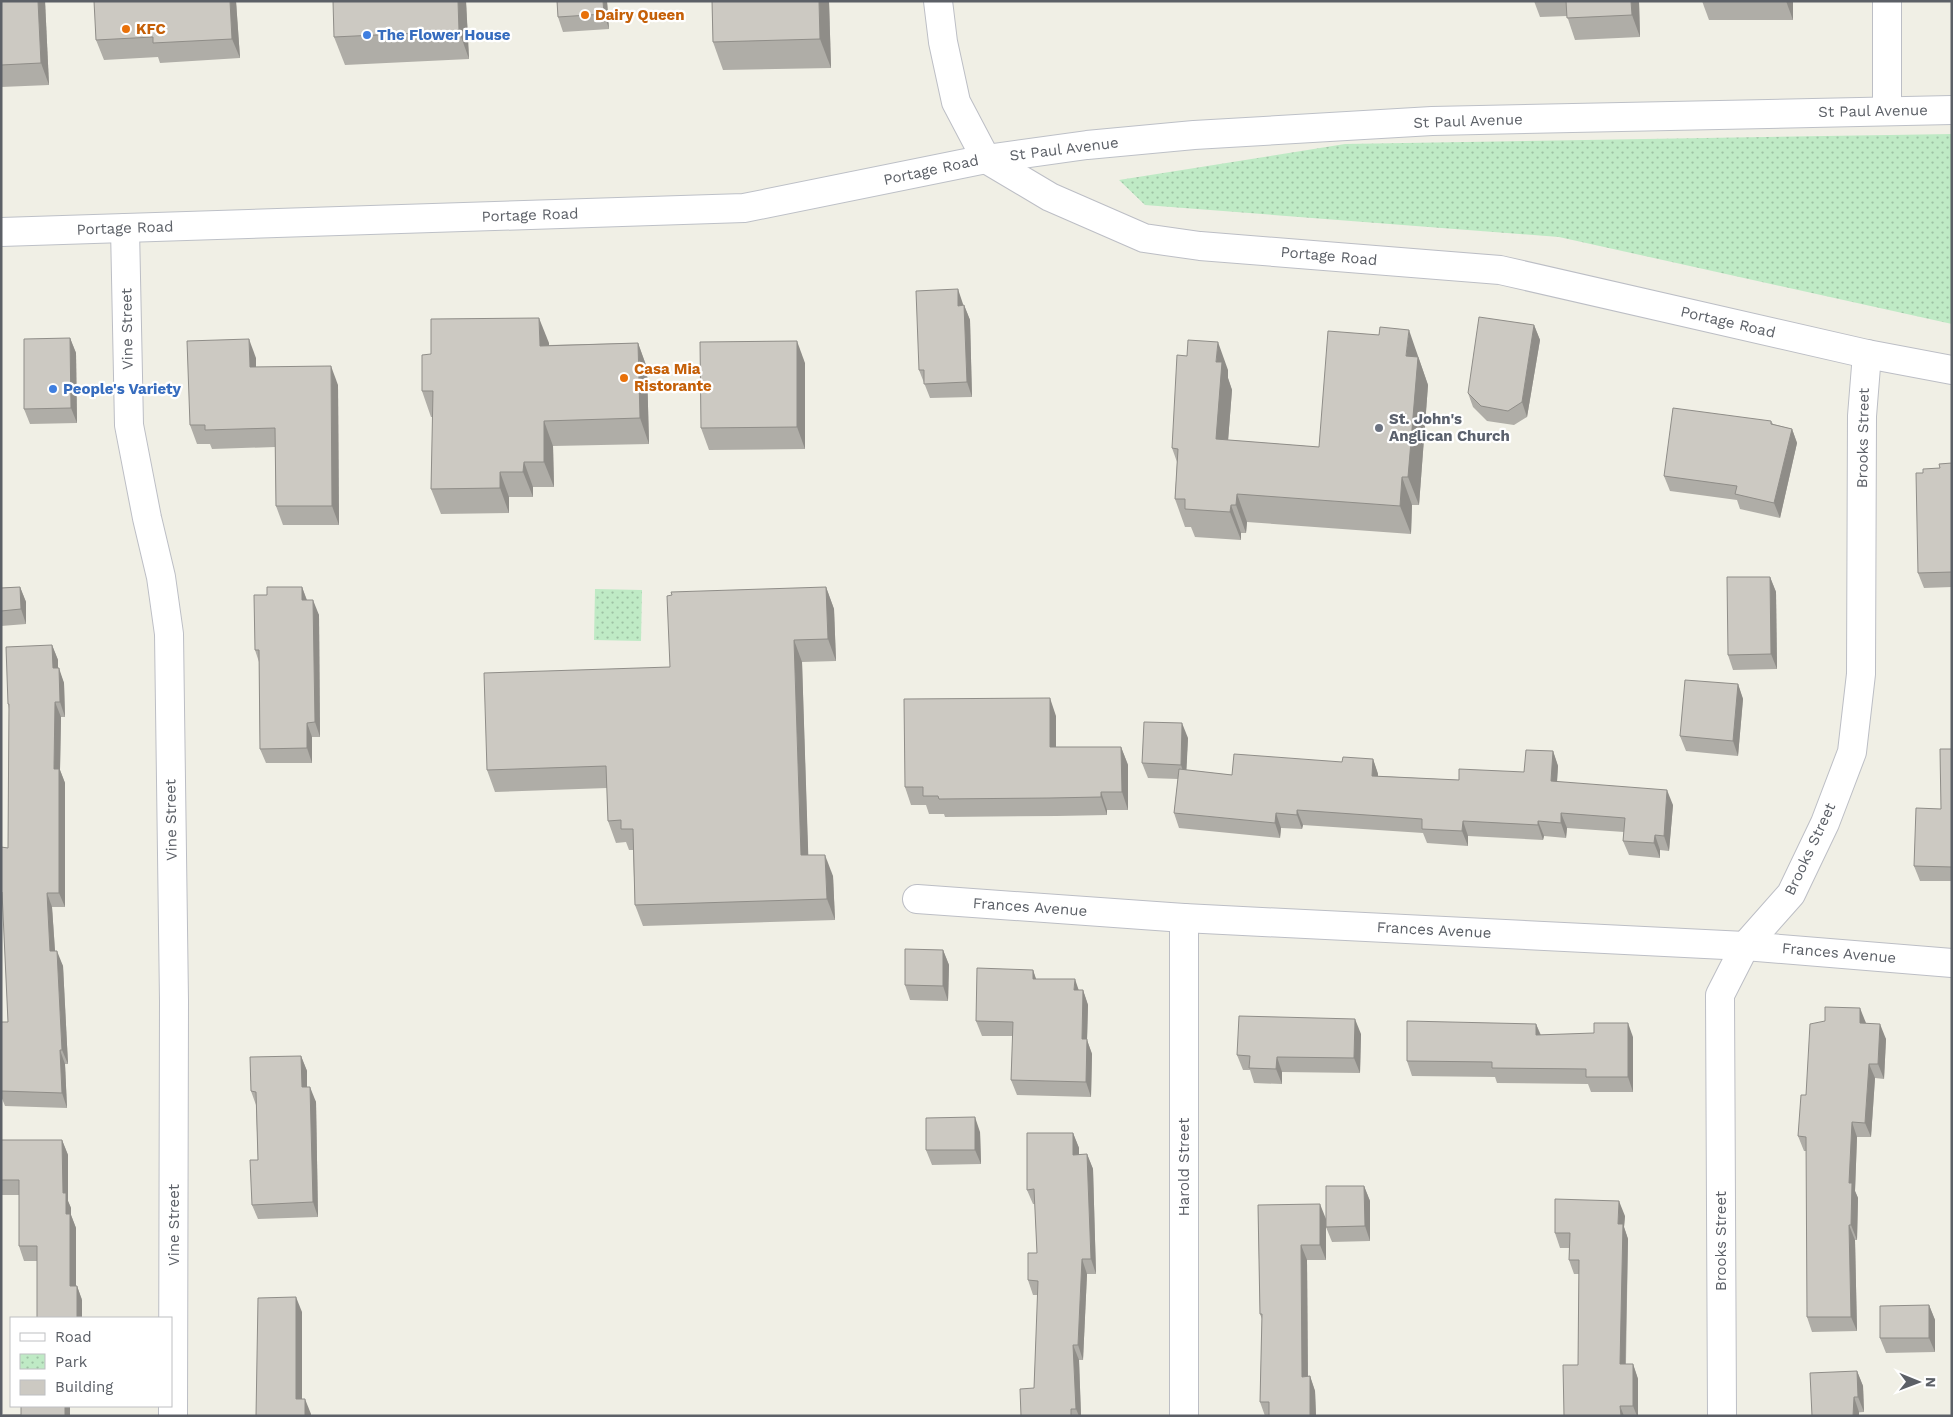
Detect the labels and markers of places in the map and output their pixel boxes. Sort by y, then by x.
place label: Dairy Queen [595,6,685,24]
marker: Dairy Queen [579,9,591,21]
place label: KFC [136,20,166,38]
marker: KFC [120,23,132,35]
place label: The Flower House [377,26,511,44]
marker: The Flower House [361,29,373,41]
place label: Casa Mia Ristorante [634,360,712,395]
marker: Casa Mia Ristorante [618,372,630,384]
place label: People's Variety [63,380,182,398]
marker: People's Variety [47,383,59,395]
place label: St. John's Anglican Church [1389,410,1510,445]
marker: St. John's Anglican Church [1373,422,1385,434]

